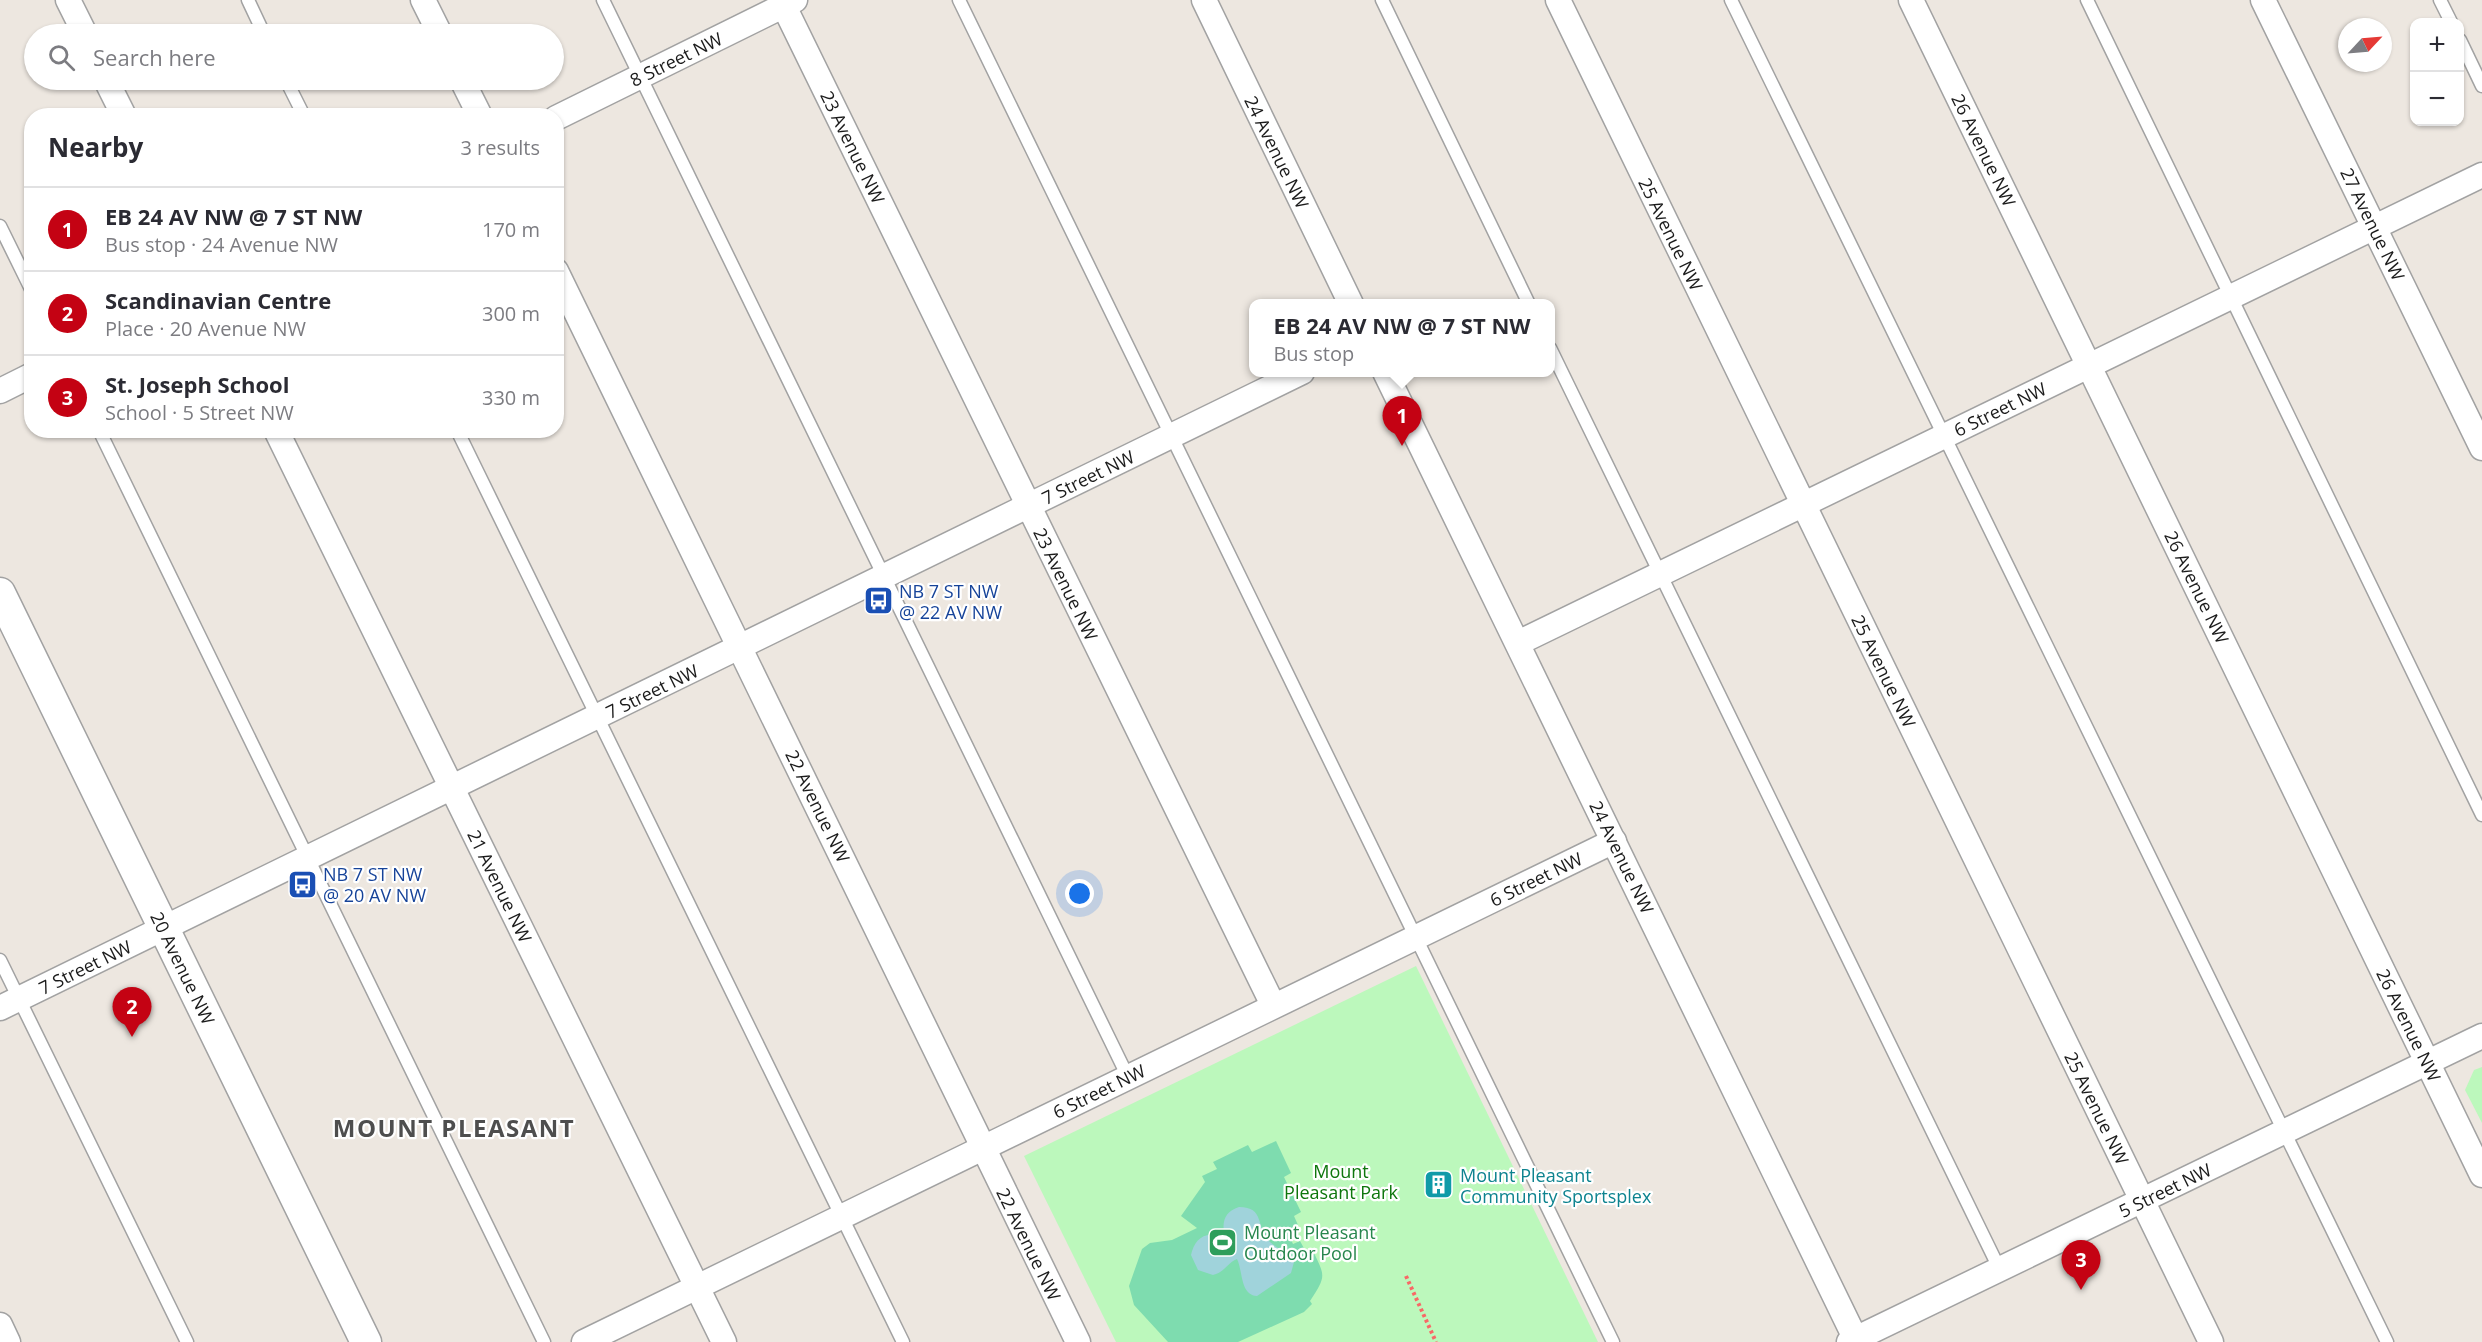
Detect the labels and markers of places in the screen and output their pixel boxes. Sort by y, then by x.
pin: 1 [1382,396,1422,446]
place label: NB 7 ST NW @ 22 AV NW [899,579,1002,624]
bus stop icon: NB 7 ST NW @ 22 AV NW [862,585,894,617]
place label: NB 7 ST NW @ 20 AV NW [323,862,426,907]
bus stop icon: NB 7 ST NW @ 20 AV NW [286,868,318,900]
pin: 2 [112,988,152,1037]
place label: Mount Pleasant Community Sportsplex [1460,1163,1652,1208]
building icon: Mount Pleasant Community Sportsplex [1423,1169,1455,1201]
place label: Mount Pleasant Outdoor Pool [1244,1220,1376,1265]
sports icon: Mount Pleasant Outdoor Pool [1207,1226,1239,1258]
pin: 3 [2062,1240,2100,1290]

